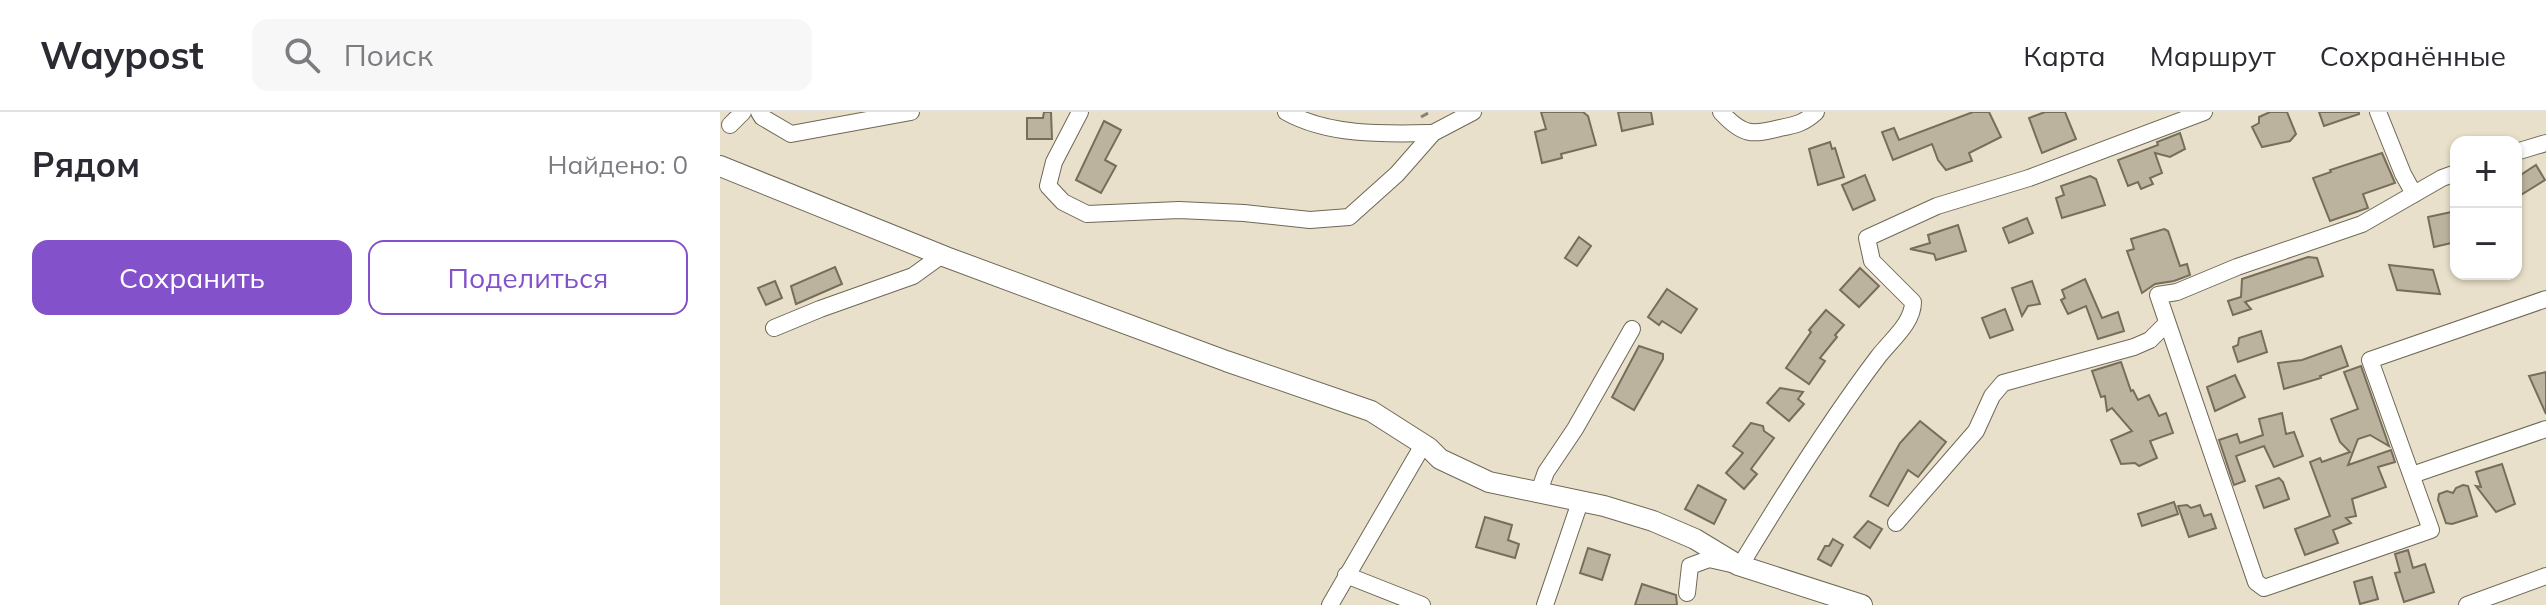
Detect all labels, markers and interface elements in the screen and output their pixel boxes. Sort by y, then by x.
search box [252,19,812,91]
text: Waypost [40,31,204,79]
icon: search [280,33,324,77]
text: Поиск [344,36,433,74]
text: Карта [2023,38,2106,73]
text: Маршрут [2150,38,2276,73]
text: Сохранённые [2320,38,2506,73]
map controls [2450,136,2522,280]
button: + [2450,136,2522,208]
text: Рядом [32,143,140,186]
text: Найдено: 0 [548,148,688,181]
button: − [2450,208,2522,280]
button: Сохранить [32,240,352,315]
button: Поделиться [368,240,688,315]

